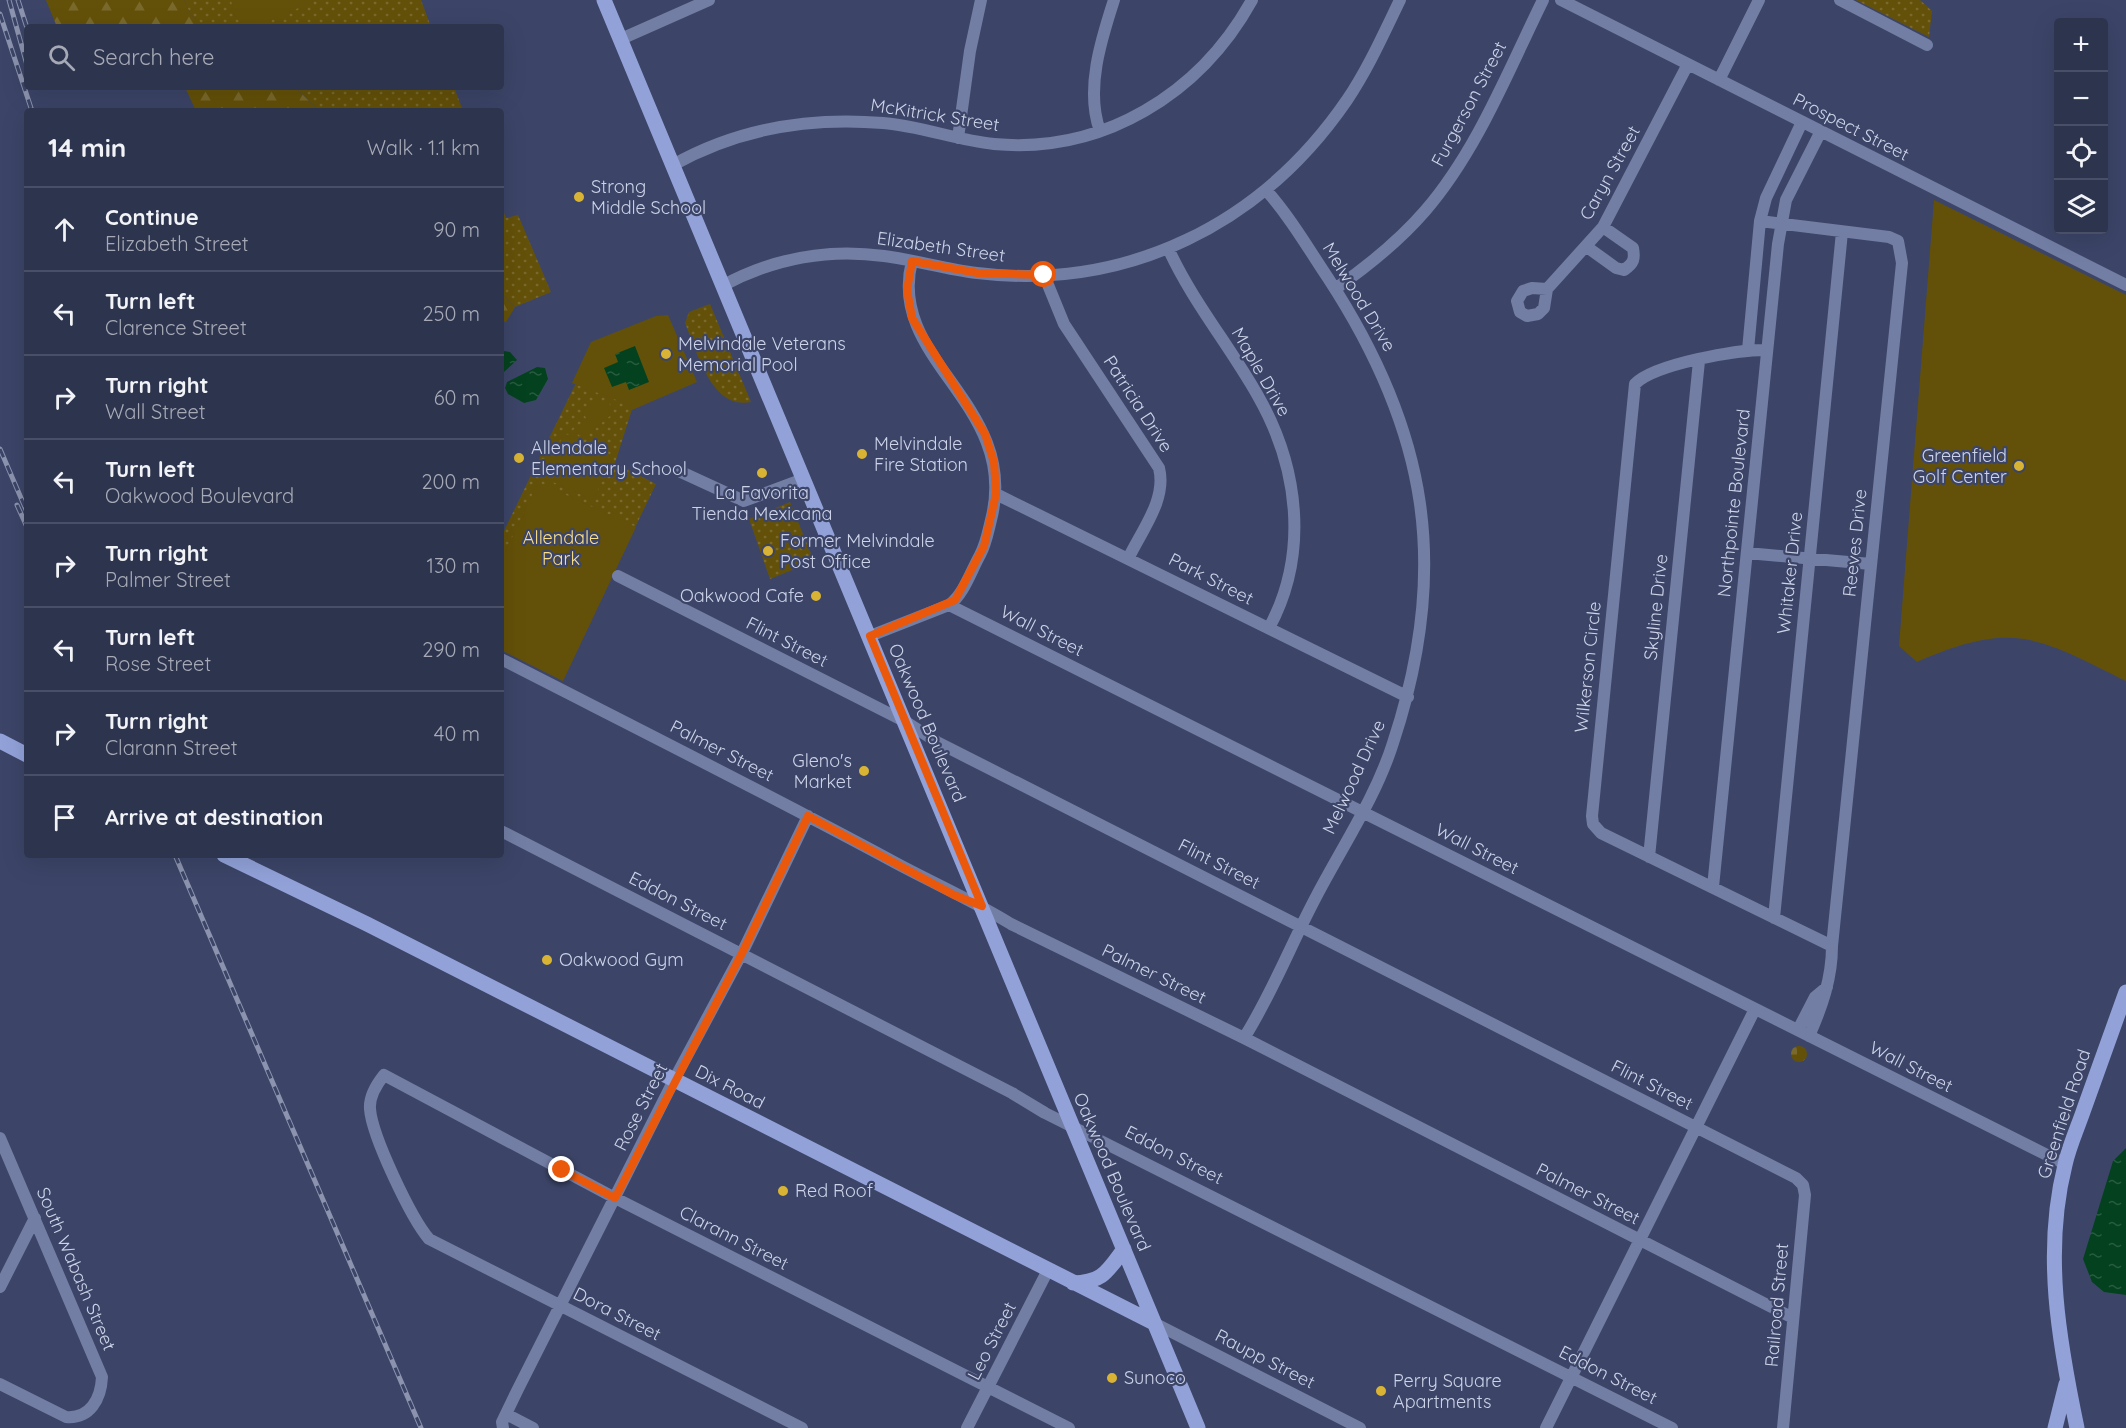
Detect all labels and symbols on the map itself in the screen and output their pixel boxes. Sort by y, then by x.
street label: Furgerson Street [1426,37,1511,170]
street label: Prospect Street [1789,87,1913,166]
street label: McKitrick Street [869,93,1001,136]
street label: Caryn Street [1574,122,1645,224]
place label: Strong Middle School [591,175,706,219]
marker: Strong Middle School [572,190,586,204]
street label: Elizabeth Street [875,226,1007,267]
street label: Melwood Drive [1318,238,1401,356]
route start [1030,261,1056,287]
street label: Maple Drive [1227,323,1296,420]
place label: Melvindale Veterans Memorial Pool [678,332,846,376]
marker: Melvindale Veterans Memorial Pool [659,347,673,361]
street label: Patricia Drive [1099,351,1178,456]
street label: Northpointe Boulevard [1712,408,1755,598]
place label: Melvindale Fire Station [874,432,968,476]
place label: Allendale Elementary School [531,436,687,480]
place label: Greenfield Golf Center [1913,444,2007,488]
marker: Melvindale Fire Station [855,447,869,461]
marker: Allendale Elementary School [512,451,526,465]
marker: Greenfield Golf Center [2012,459,2026,473]
marker: La Favorita Tienda Mexicana [755,466,769,480]
place label: La Favorita Tienda Mexicana [691,481,833,525]
street label: Reeves Drive [1837,488,1872,598]
street label: Whitaker Drive [1772,511,1807,635]
park label: Allendale Park [523,526,599,570]
place label: Former Melvindale Post Office [780,529,935,573]
marker: Former Melvindale Post Office [761,544,775,558]
street label: Park Street [1165,547,1258,610]
street label: Skyline Drive [1638,553,1673,661]
place label: Oakwood Cafe [680,584,804,607]
marker: Oakwood Cafe [809,589,823,603]
street label: Wall Street [997,600,1088,661]
street label: Wilkerson Circle [1569,600,1606,734]
street label: Flint Street [742,611,832,672]
street label: Oakwood Boulevard [884,640,971,806]
street label: Palmer Street [667,715,778,787]
street label: Melwood Drive [1317,716,1390,838]
place label: Gleno's Market [792,749,852,793]
marker: Gleno's Market [857,764,871,778]
street label: Wall Street [1432,818,1523,879]
street label: Flint Street [1174,833,1264,894]
street label: Eddon Street [625,866,731,935]
street label: Palmer Street [1098,938,1210,1009]
place label: Oakwood Gym [559,948,684,971]
marker: Oakwood Gym [540,953,554,967]
street label: Wall Street [1866,1036,1957,1097]
street label: Greenfield Road [2032,1046,2095,1181]
street label: Flint Street [1607,1054,1697,1115]
street label: Rose Street [609,1059,672,1155]
street label: Dix Road [692,1059,769,1114]
street label: Oakwood Boulevard [1069,1089,1156,1255]
street label: Eddon Street [1121,1120,1227,1189]
route end [548,1156,574,1182]
street label: Palmer Street [1533,1158,1644,1230]
place label: Red Roof [795,1179,874,1202]
street label: South Wabash Street [32,1184,121,1354]
marker: Red Roof [776,1184,790,1198]
street label: Clarann Street [676,1200,793,1275]
street label: Railroad Street [1760,1242,1793,1368]
street label: Dora Street [569,1282,665,1346]
street label: Leo Street [962,1298,1021,1384]
street label: Raupp Street [1211,1324,1319,1394]
street label: Eddon Street [1555,1340,1661,1409]
place label: Sunoco [1124,1366,1186,1389]
place label: Perry Square Apartments [1393,1369,1502,1413]
marker: Sunoco [1105,1371,1119,1385]
marker: Perry Square Apartments [1374,1384,1388,1398]

